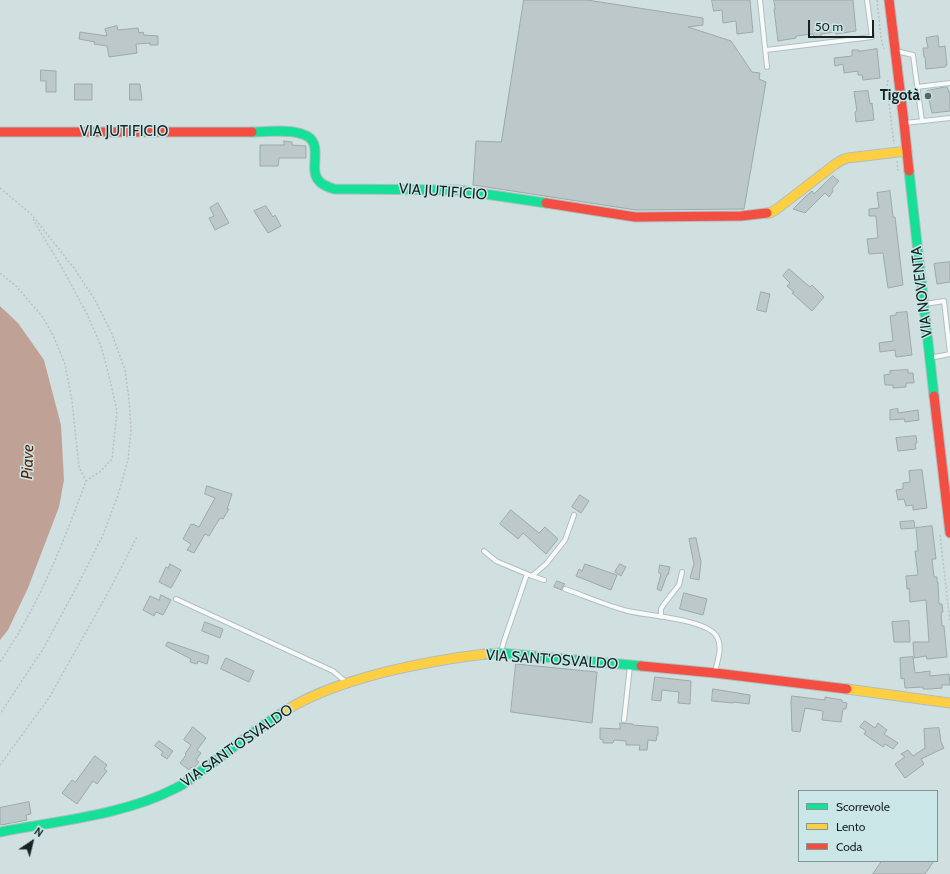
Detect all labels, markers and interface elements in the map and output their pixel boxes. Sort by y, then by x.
scale bar [810,12,876,38]
text: 50 m [815,19,843,34]
place label: Tigotà [880,87,920,105]
marker: Tigotà [923,91,933,101]
street label: VIA JUTIFICIO [80,123,168,141]
street label: VIA JUTIFICIO [398,180,488,204]
street label: VIA NOVENTA [907,245,937,339]
water label: Piave [18,444,38,480]
street label: VIA SANT'OSVALDO [485,646,619,674]
street label: VIA SANT'OSVALDO [178,701,296,791]
legend [798,790,938,862]
text: Scorrevole [836,799,890,814]
text: Lento [836,819,865,834]
north arrow [12,822,52,862]
text: N [32,824,46,840]
text: Coda [836,839,862,854]

